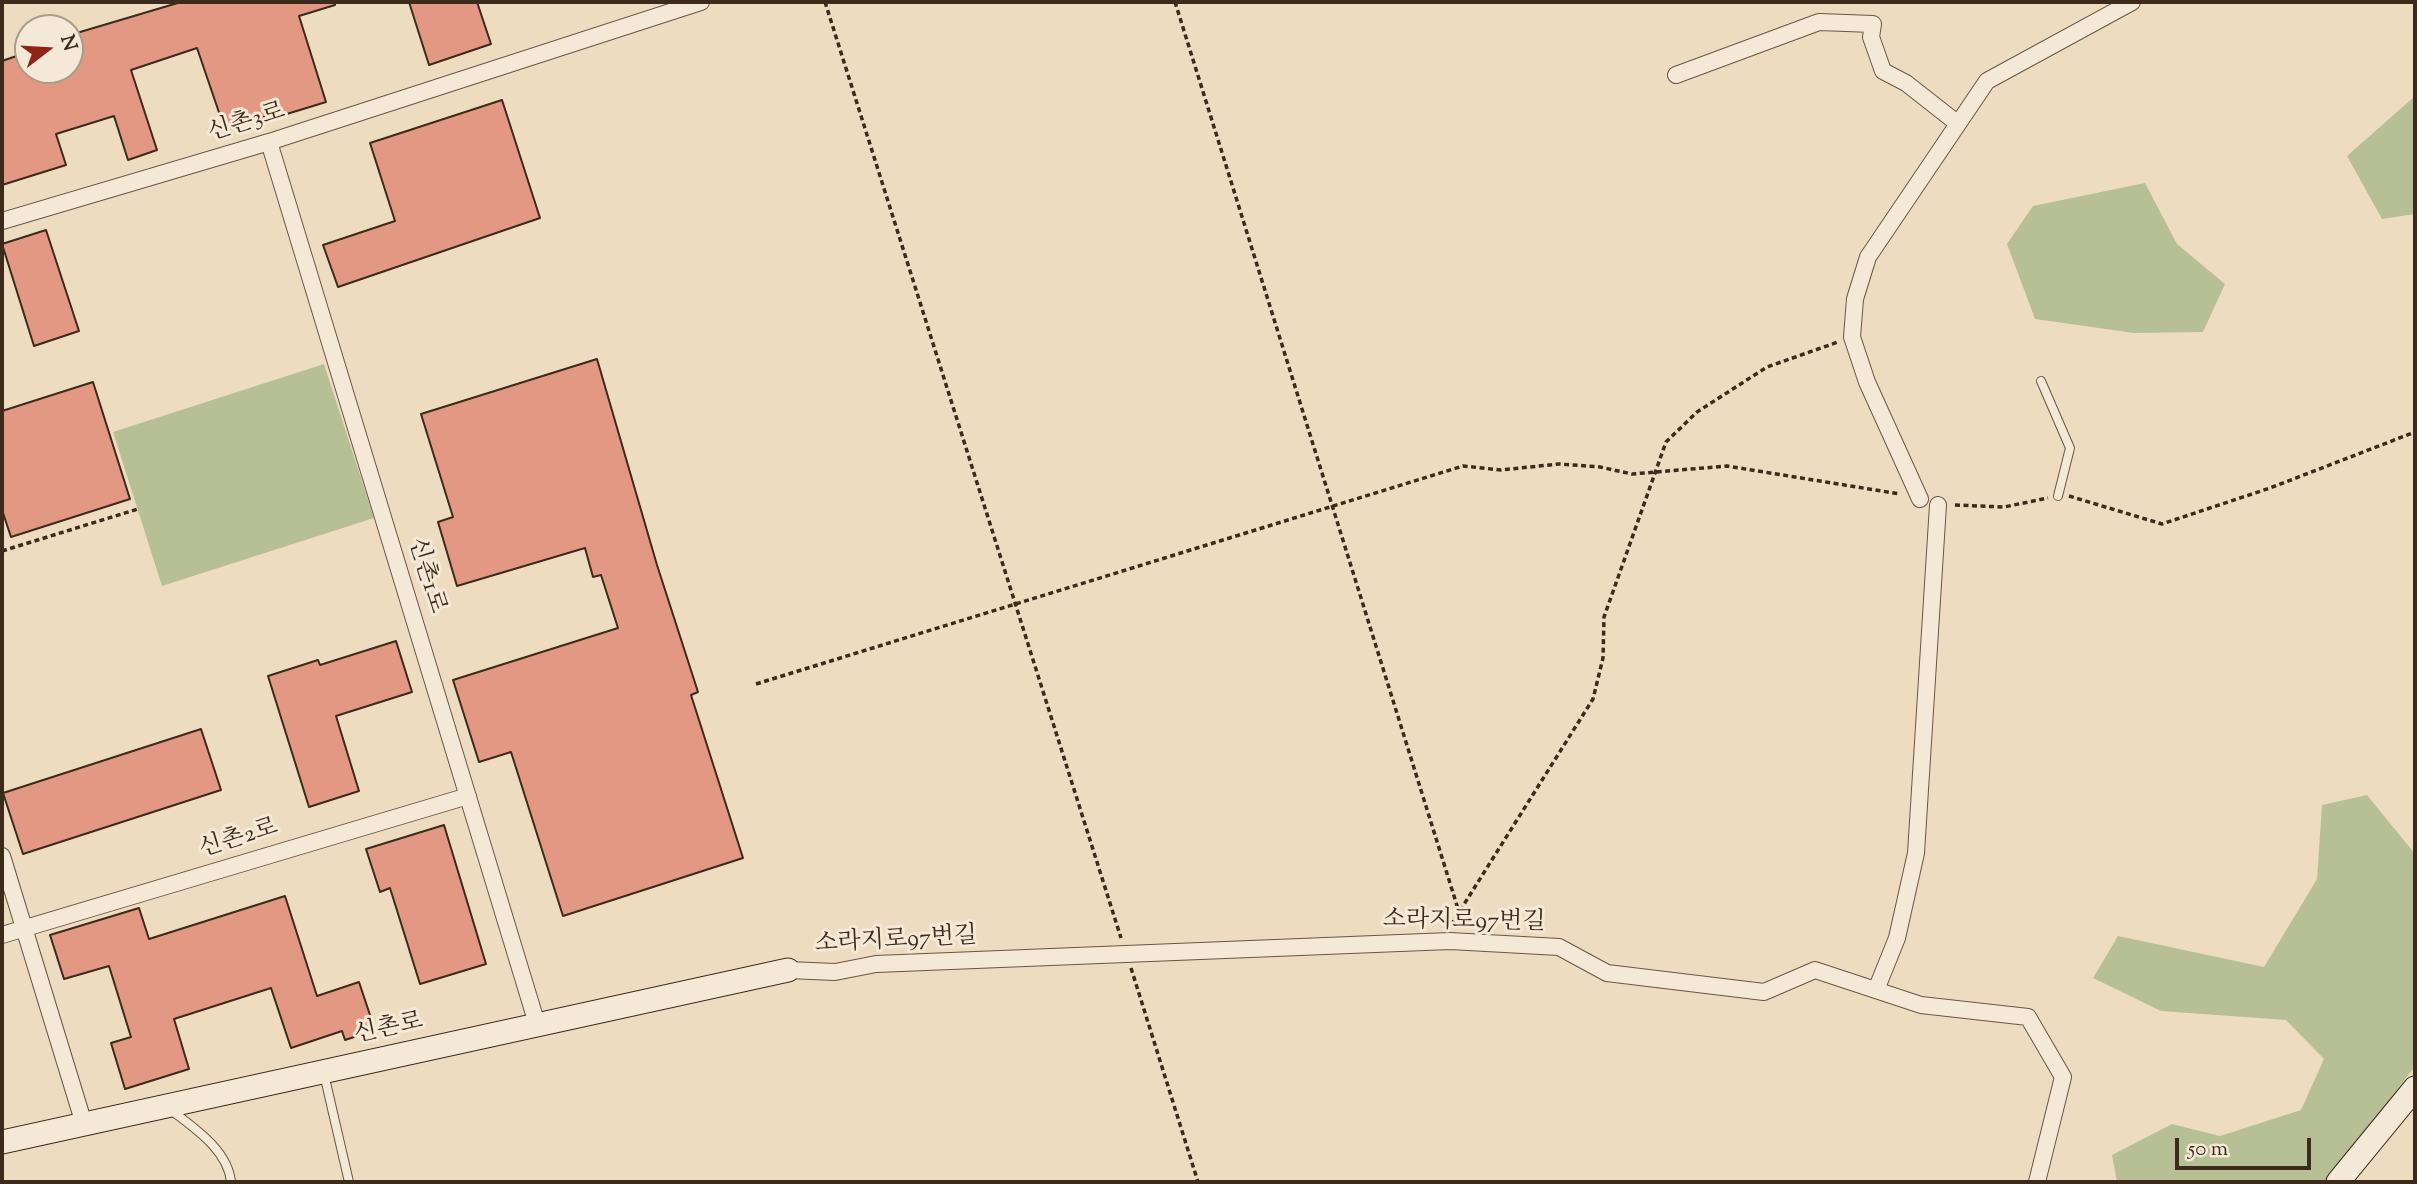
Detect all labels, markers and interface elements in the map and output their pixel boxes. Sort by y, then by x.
north arrow [14,14,84,84]
text: N [53,32,83,54]
street label: 신촌3로 [205,99,289,149]
street label: 신촌1로 [400,535,450,617]
street label: 신촌2로 [196,814,282,866]
street label: 소라지로97번길 [1382,907,1546,939]
street label: 소라지로97번길 [814,923,978,961]
street label: 신촌로 [352,1009,426,1051]
scale bar [2179,1124,2316,1168]
text: 50 m [2188,1135,2228,1165]

